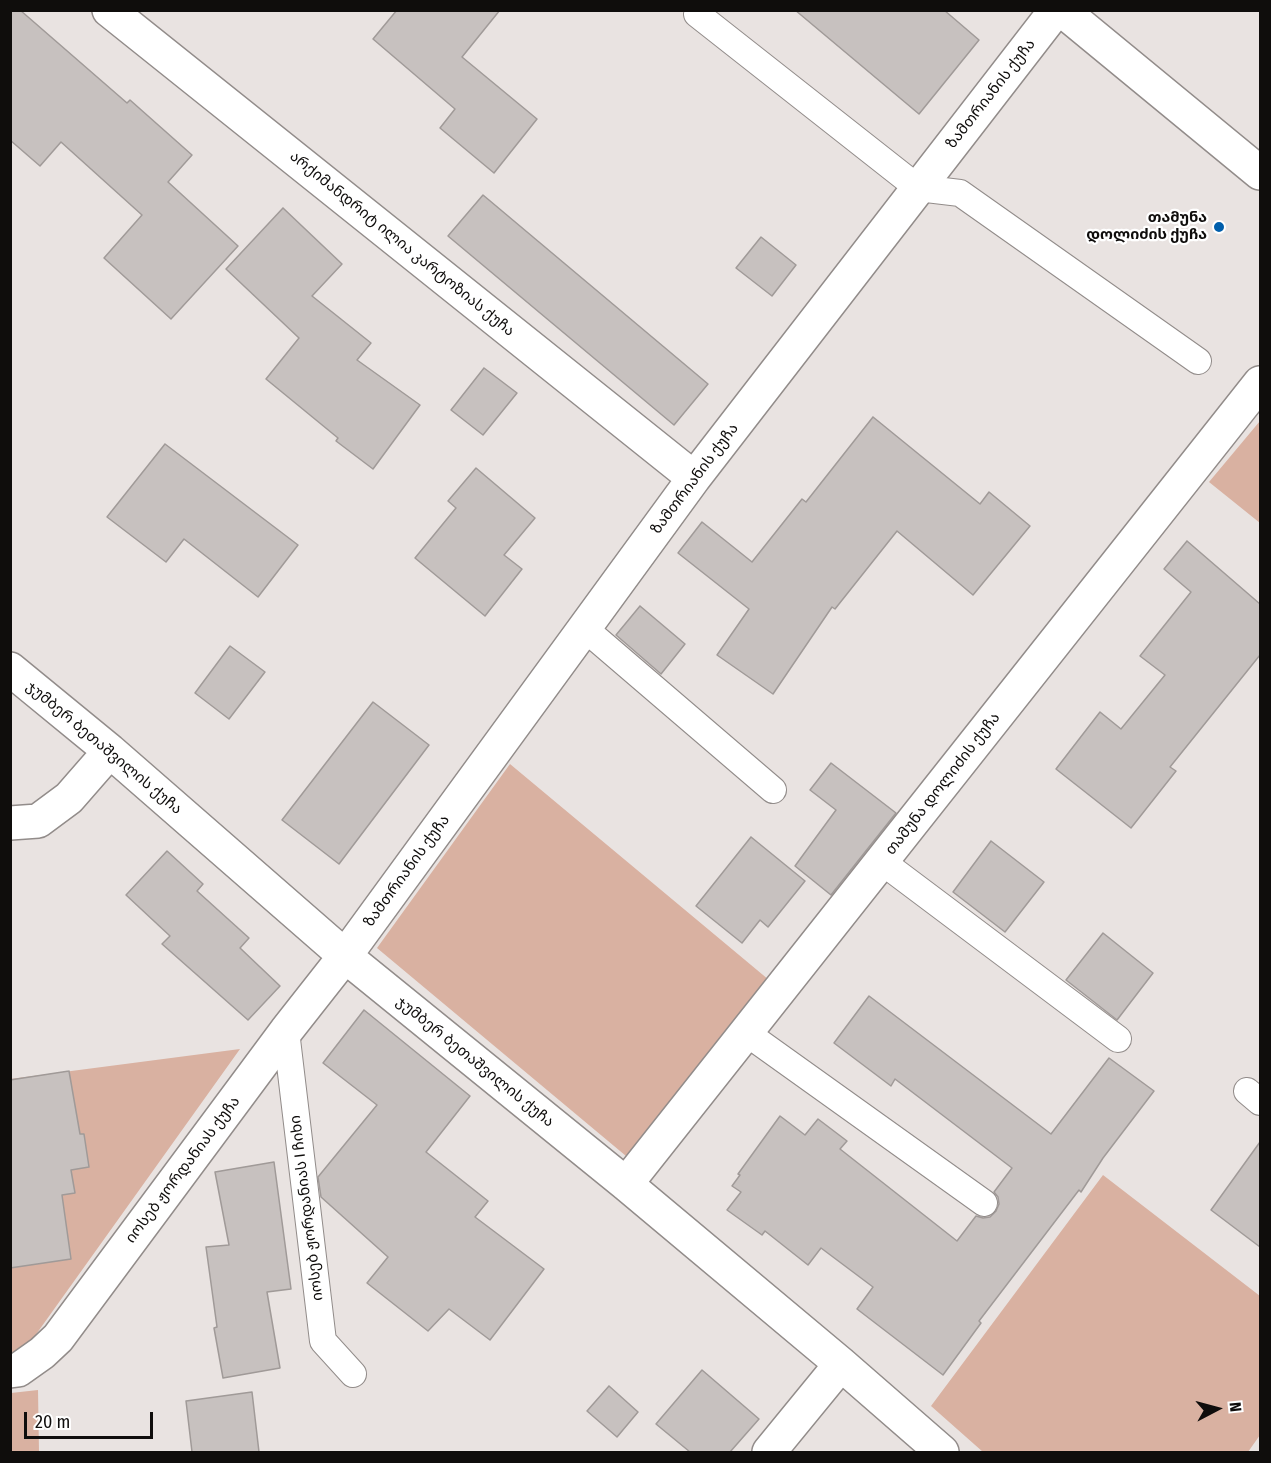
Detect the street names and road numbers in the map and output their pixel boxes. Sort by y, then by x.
street label: ზამთრიანის ქუჩა [943,36,1039,152]
street label: არქიმანდრიტ ილია კარტოზიას ქუჩა [286,148,518,340]
street label: ზამთრიანის ქუჩა [647,420,743,538]
street label: ჯუმბერ ბეთაშვილის ქუჩა [22,678,186,818]
street label: თამუნა დოლიძის ქუჩა [882,709,1004,859]
street label: ზამთრიანის ქუჩა [360,812,454,930]
street label: ჯუმბერ ბეთაშვილის ქუჩა [393,993,557,1131]
street label: იოსებ ჟორდანიას ქუჩა [122,1093,244,1247]
street label: იოსებ ჟორდანიას I ჩიხი [287,1114,327,1302]

